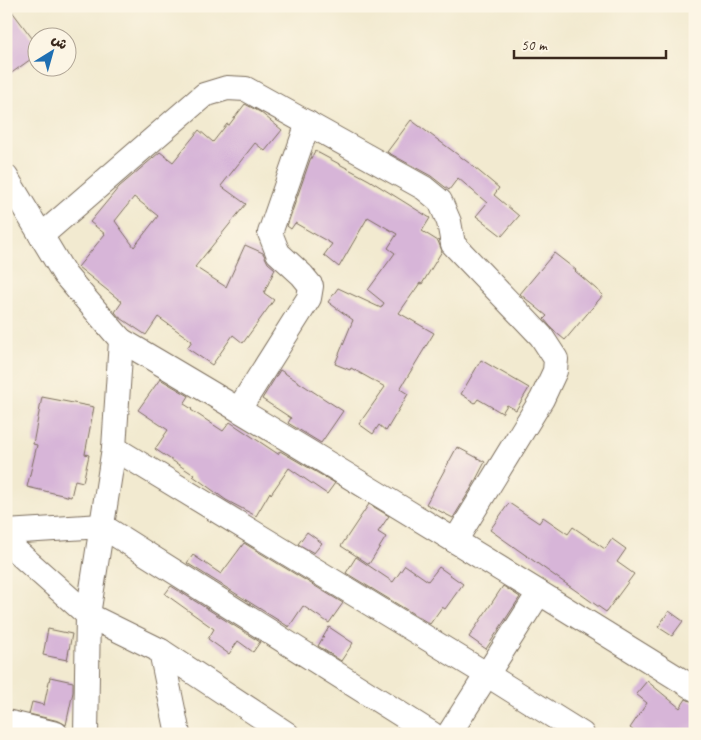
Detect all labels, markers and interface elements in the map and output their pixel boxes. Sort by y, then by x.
north arrow [28,28,78,78]
scale bar [514,28,666,60]
text: ش [48,31,71,53]
text: 50 m [521,36,548,55]

